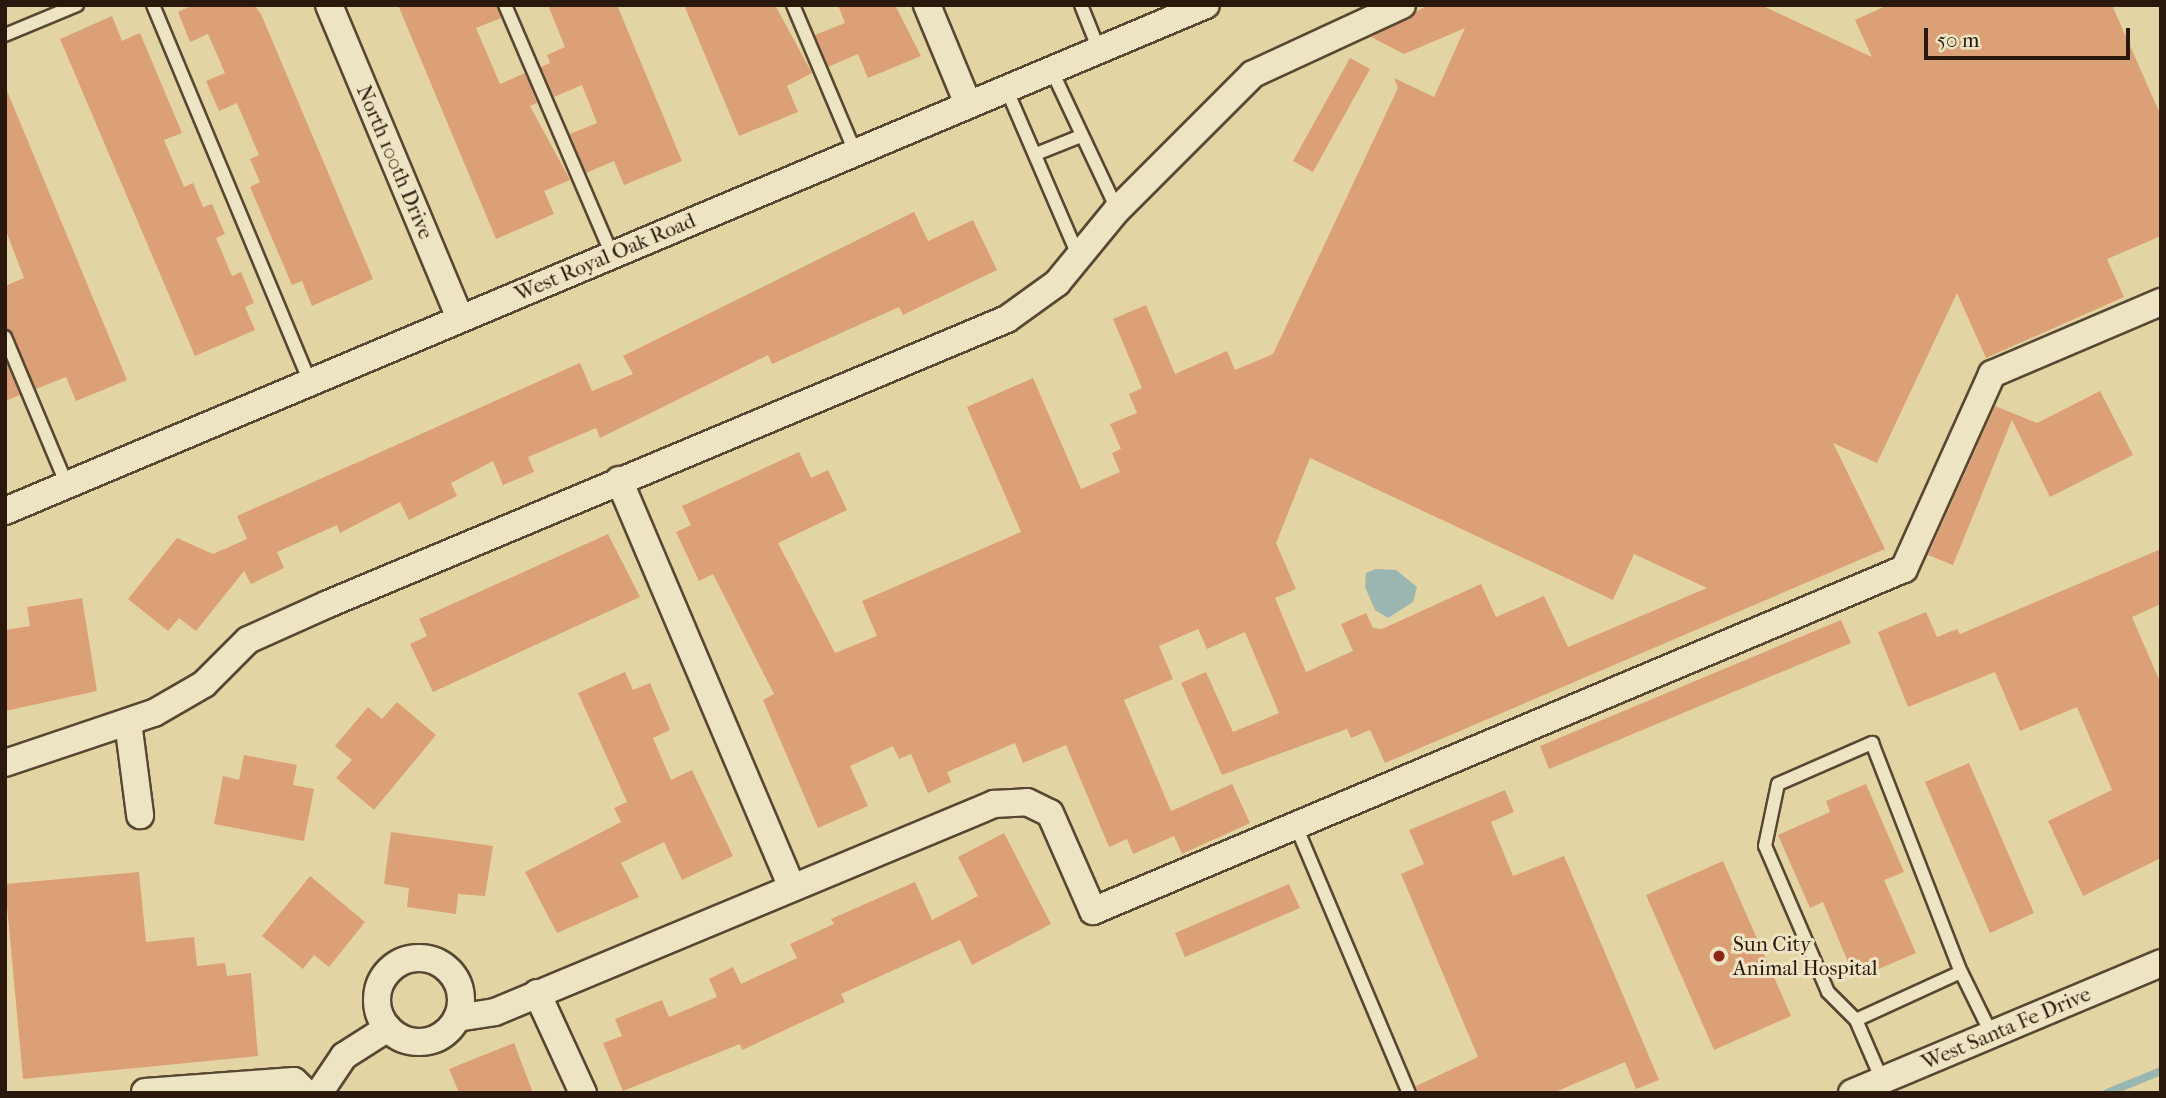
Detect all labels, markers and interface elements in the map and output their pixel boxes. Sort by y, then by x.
scale bar [1928,14,2134,58]
text: 50 m [1937,28,1980,52]
street label: North 100th Drive [351,81,439,243]
street label: West Royal Oak Road [511,208,699,306]
place label: Sun City Animal Hospital [1733,931,1878,981]
marker: Sun City Animal Hospital [1711,948,1727,964]
street label: West Santa Fe Drive [1918,981,2094,1075]

